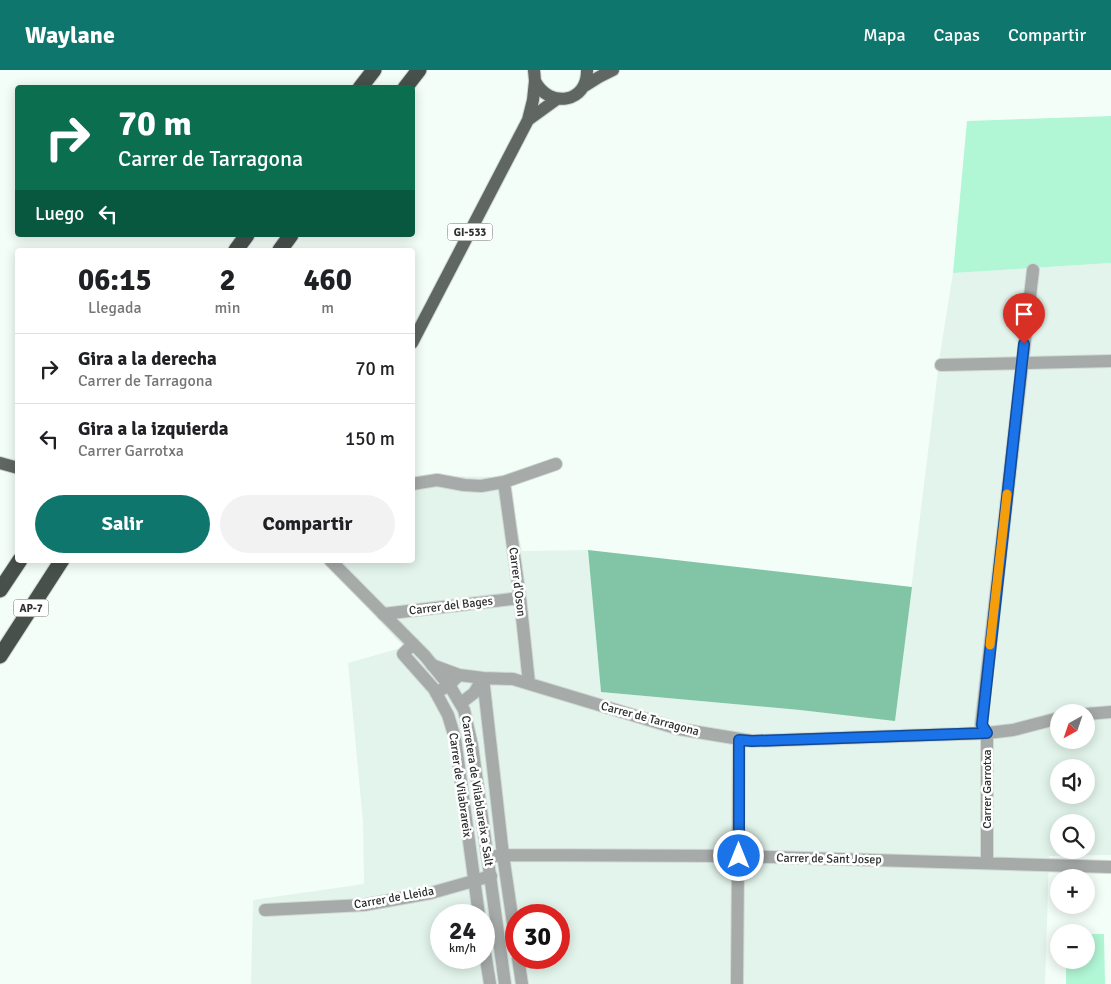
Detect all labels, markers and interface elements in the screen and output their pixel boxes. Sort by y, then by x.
text: Waylane [25,20,115,50]
text: Mapa [863,24,906,46]
text: Capas [934,24,980,46]
text: Compartir [1008,24,1086,46]
text: 70 m [118,102,192,145]
icon: right [35,105,100,170]
text: Carrer de Tarragona [118,145,303,172]
icon: left [94,200,122,228]
text: Luego [35,202,84,226]
road number: GI-533 [448,224,492,240]
text: 06:15 [78,262,152,299]
text: 2 [219,262,236,299]
text: 460 [303,262,352,299]
pin [1003,293,1045,344]
text: Llegada [88,298,142,318]
text: min [215,298,240,318]
text: m [321,298,334,318]
icon: arrive [1010,300,1038,328]
text: Gira a la derecha [78,347,217,371]
icon: right [35,355,63,383]
text: 70 m [355,357,395,381]
text: Carrer de Tarragona [78,371,213,391]
text: Gira a la izquierda [78,417,228,441]
icon: left [35,425,63,453]
text: 150 m [345,427,395,451]
text: Carrer Garrotxa [78,441,184,461]
button: Salir [35,495,210,553]
button: Compartir [220,495,395,553]
street label: Carrer d'Oson [505,547,529,617]
street label: Carrer del Bages [408,593,494,619]
road number: AP-7 [14,600,48,616]
street label: Carrer de Tarragona [599,699,701,739]
north arrow [1050,704,1095,749]
map controls [1050,704,1095,969]
street label: Carretera de Vilablareix a Salt [458,715,496,867]
street label: Carrer de Vilabrareix [445,732,475,839]
street label: Carrer Garrotxa [980,749,995,829]
button: sound [1050,759,1095,804]
button: search [1050,814,1095,859]
position arrow [712,829,764,881]
street label: Carrer de Sant Josep [776,851,882,867]
button: + [1050,869,1095,914]
street label: Carrer de Lleida [353,884,435,912]
speed limit sign: 30 [505,904,570,969]
text: 24 [449,915,476,946]
button: − [1050,924,1095,969]
text: km/h [449,941,476,956]

